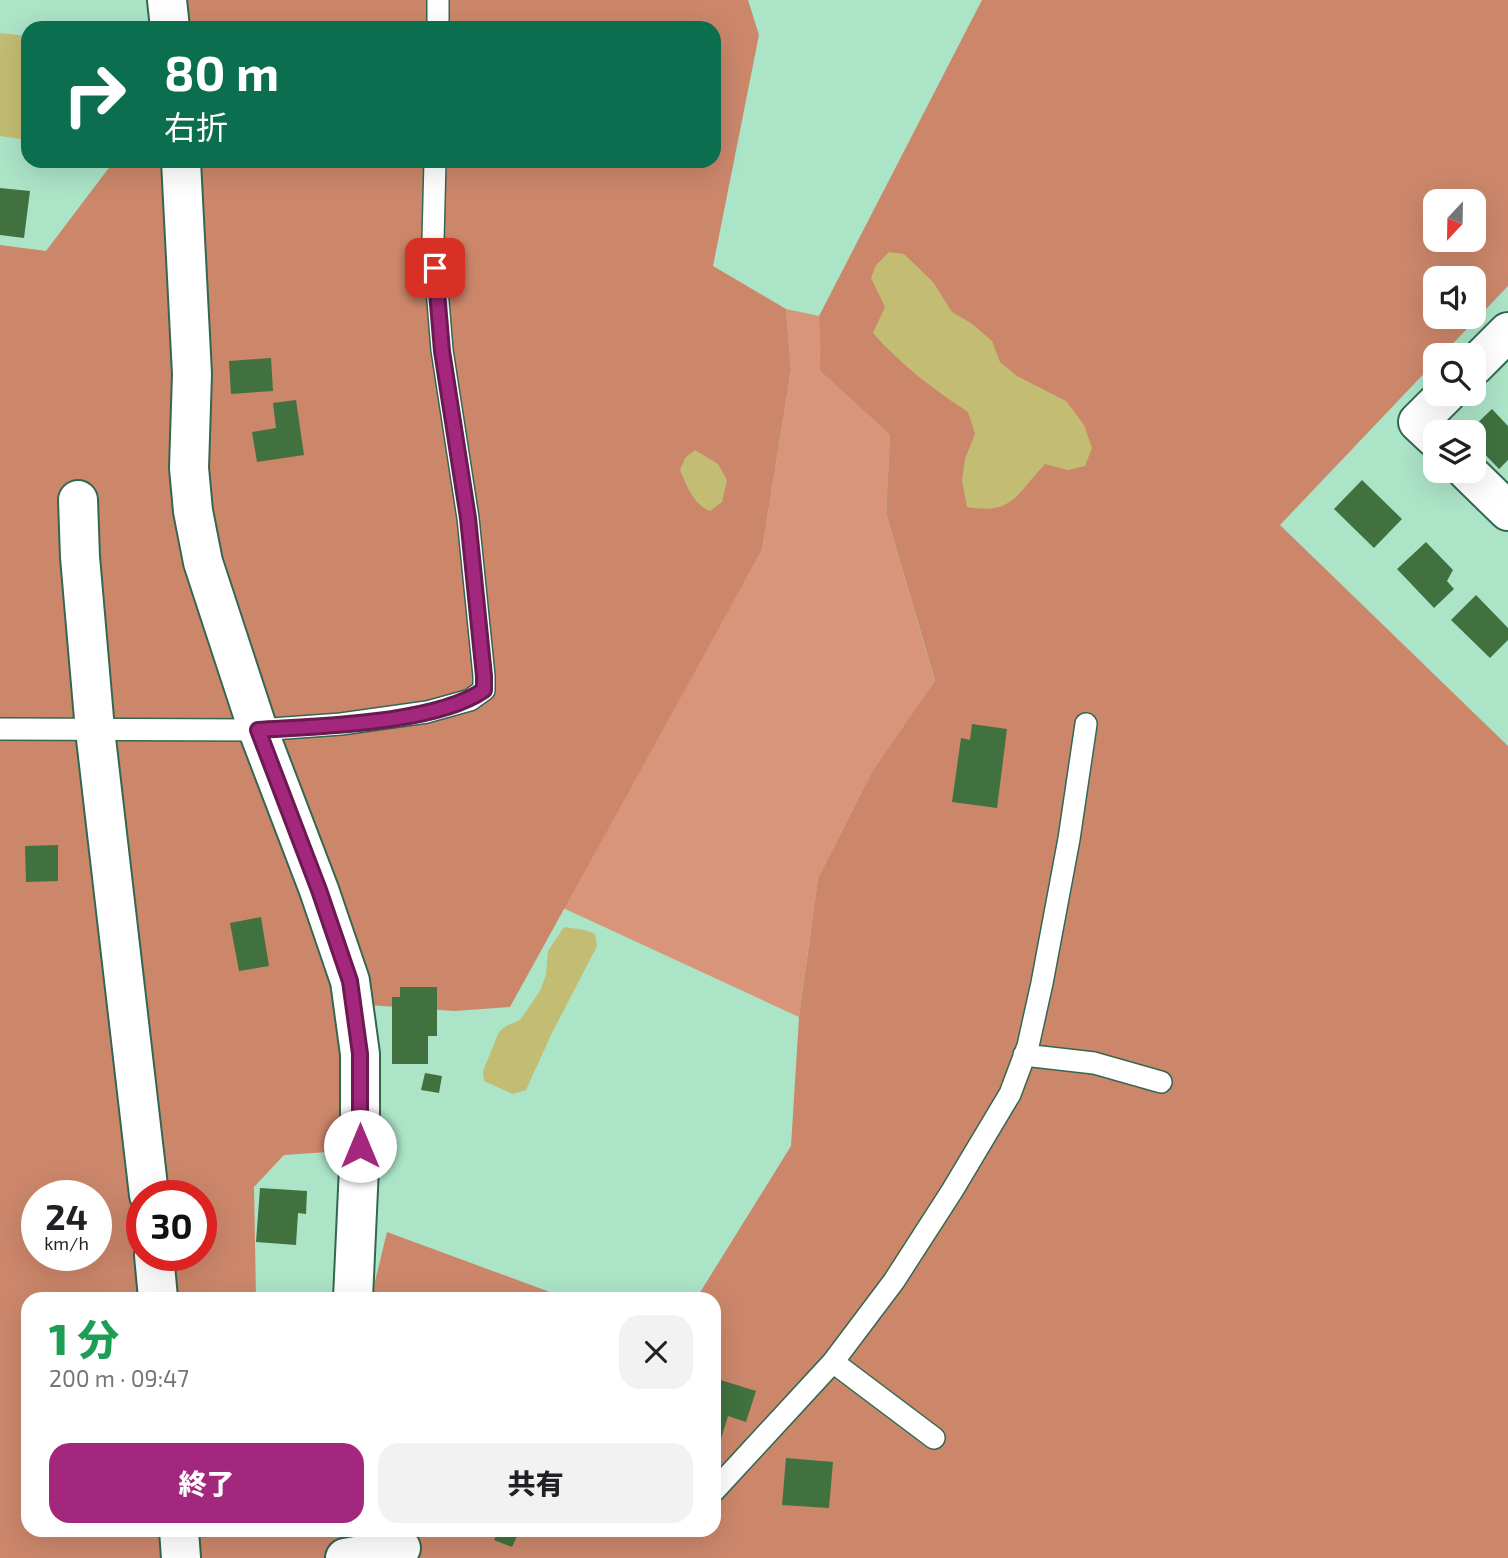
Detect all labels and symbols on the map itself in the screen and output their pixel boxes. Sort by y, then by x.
north arrow [1423,189,1486,252]
pin [405,238,465,298]
position arrow [323,1109,397,1183]
speed limit sign: 30 [126,1180,217,1271]

